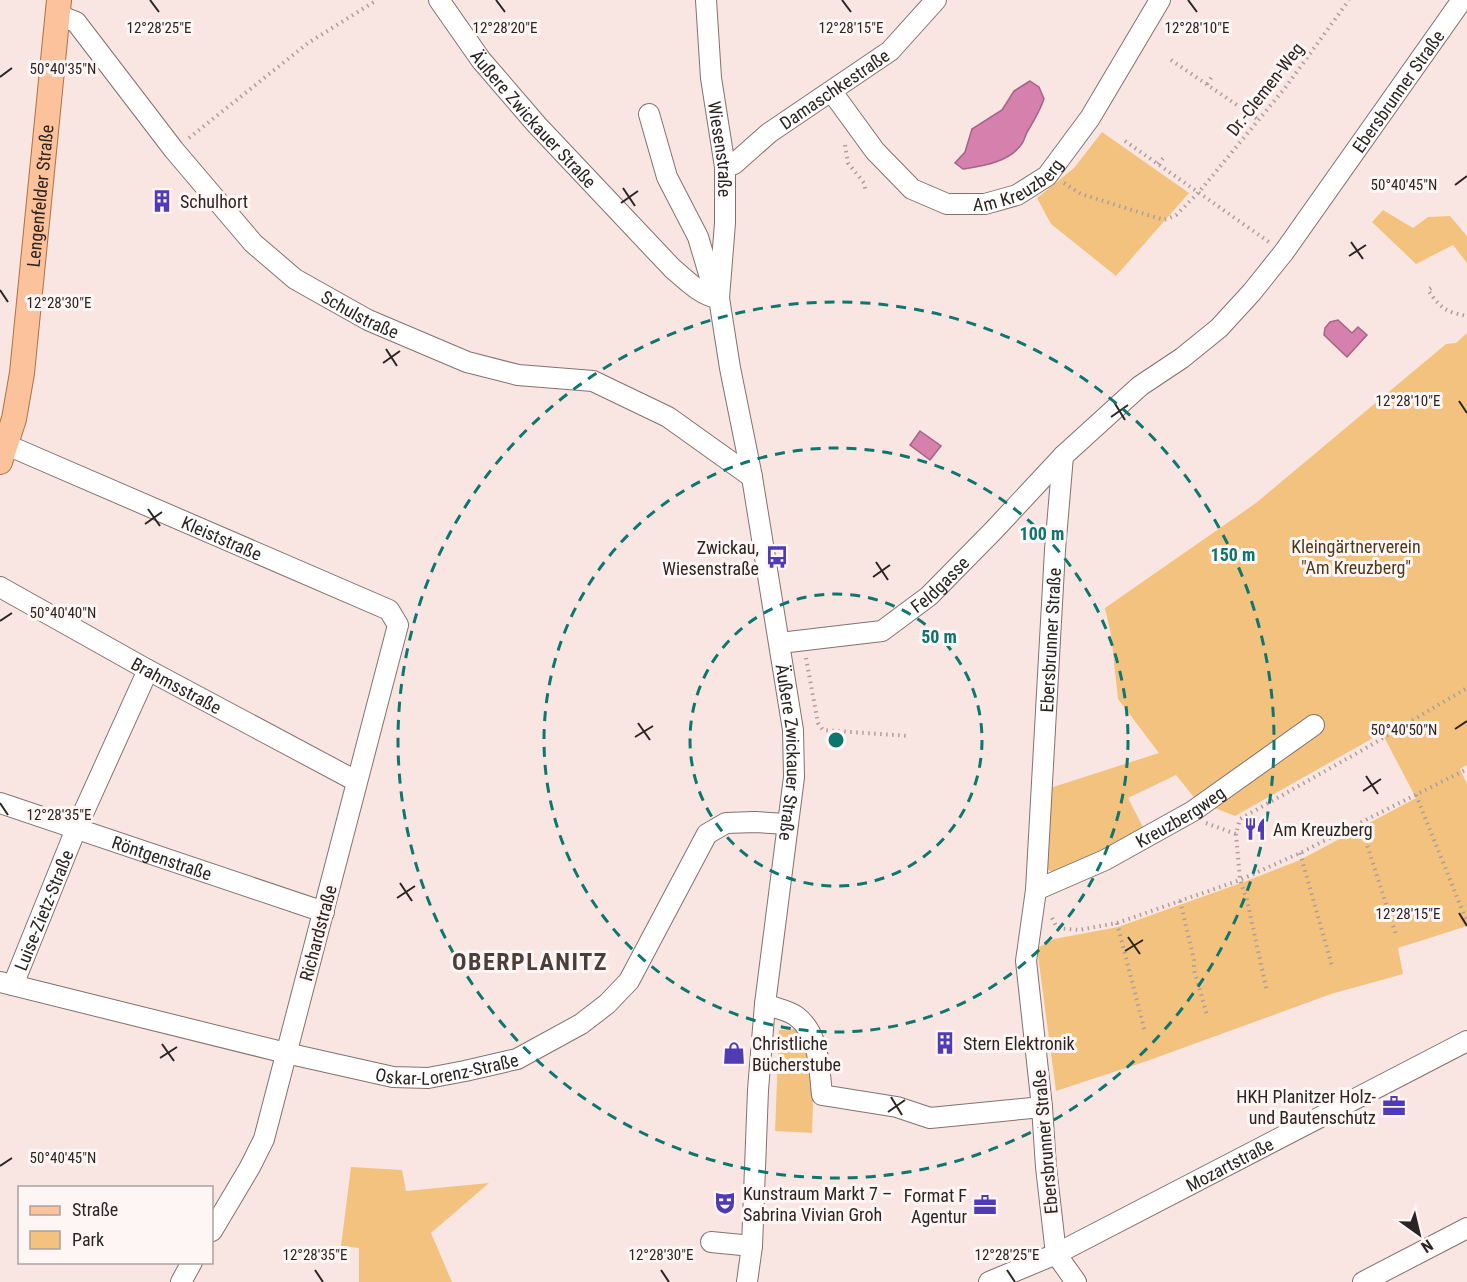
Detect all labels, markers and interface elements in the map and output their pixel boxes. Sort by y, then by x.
text: 12°28'25"E [127,19,191,37]
text: 12°28'20"E [473,19,537,37]
text: 12°28'15"E [819,19,883,37]
text: 12°28'10"E [1165,19,1229,37]
street label: Ebersbrunner Straße [1347,26,1448,156]
street label: Dr.-Clemen-Weg [1222,38,1308,140]
street label: Damaschkestraße [775,44,893,133]
street label: Äußere Zwickauer Straße [467,46,601,192]
text: 50°40'35"N [30,60,96,78]
street label: Wiesenstraße [704,100,736,197]
street label: Lengenfelder Straße [22,124,57,268]
street label: Am Kreuzberg [973,154,1067,215]
text: 50°40'45"N [1371,176,1437,194]
building icon: Schulhort [149,188,175,214]
place label: Schulhort [180,191,248,212]
street label: Schulstraße [318,285,402,342]
text: 12°28'30"E [27,294,91,312]
text: 12°28'10"E [1376,392,1440,410]
street label: Kleiststraße [179,511,265,564]
text: 100 m [1020,523,1064,544]
park label: Kleingärtnerverein "Am Kreuzberg" [1291,536,1421,578]
place label: Zwickau, Wiesenstraße [662,537,759,579]
bus stop icon: Zwickau, Wiesenstraße [764,544,790,570]
text: 150 m [1211,544,1255,565]
street label: Feldgasse [906,552,973,617]
street label: Ebersbrunner Straße [1035,567,1064,713]
text: 50°40'40"N [30,604,96,622]
text: 50 m [921,626,957,647]
street label: Brahmsstraße [128,652,225,718]
street label: Äußere Zwickauer Straße [772,662,804,842]
text: 50°40'50"N [1371,721,1437,739]
centre of rings [826,730,846,750]
street label: Kreuzbergweg [1132,781,1229,851]
text: 12°28'35"E [27,806,91,824]
restaurant icon: Am Kreuzberg [1242,816,1268,842]
place label: Am Kreuzberg [1273,819,1373,840]
street label: Röntgenstraße [110,831,215,884]
street label: Luise-Zietz-Straße [10,847,77,973]
street label: Richardstraße [295,883,341,983]
text: 12°28'15"E [1376,905,1440,923]
district label: OBERPLANITZ [452,948,608,976]
building icon: Stern Elektronik [932,1030,958,1056]
place label: Christliche Bücherstube [752,1033,841,1075]
place label: Stern Elektronik [963,1033,1075,1054]
shop icon: Christliche Bücherstube [721,1040,747,1066]
street label: Oskar-Lorenz-Straße [374,1049,520,1089]
street label: Ebersbrunner Straße [1028,1069,1062,1215]
place label: HKH Planitzer Holz- und Bautenschutz [1236,1086,1377,1128]
office icon: HKH Planitzer Holz- und Bautenschutz [1381,1093,1407,1119]
street label: Mozartstraße [1182,1133,1277,1195]
text: 50°40'45"N [30,1149,96,1167]
place label: Kunstraum Markt 7 – Sabrina Vivian Groh [743,1183,892,1225]
place label: Format F Agentur [904,1185,968,1227]
legend [18,1186,213,1264]
theatre icon: Kunstraum Markt 7 – Sabrina Vivian Groh [712,1190,738,1216]
office icon: Format F Agentur [972,1192,998,1218]
text: Straße [72,1199,118,1220]
north arrow [1389,1204,1449,1264]
text: Park [72,1229,104,1250]
text: N [1418,1235,1436,1257]
text: 12°28'35"E [283,1246,347,1264]
text: 12°28'30"E [629,1246,693,1264]
text: 12°28'25"E [975,1246,1039,1264]

